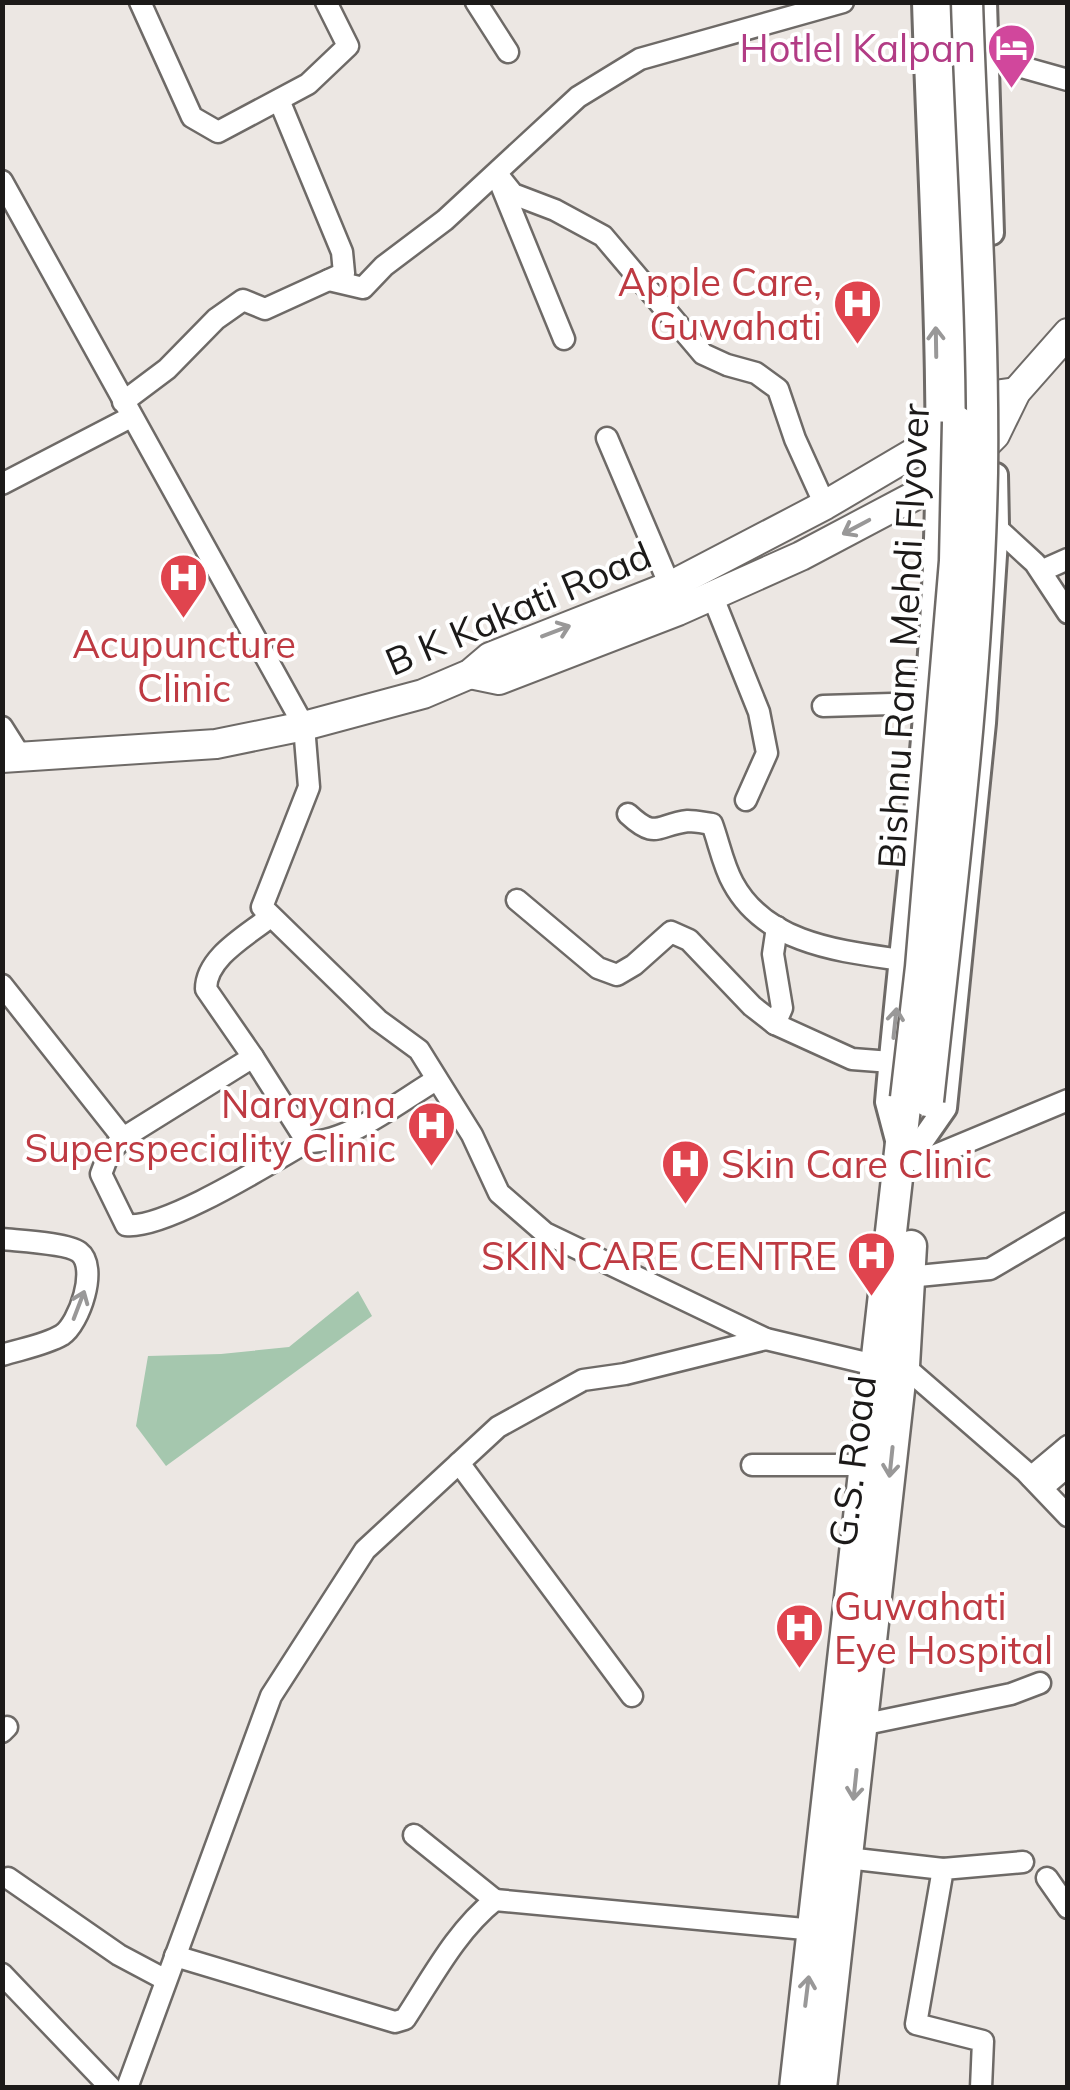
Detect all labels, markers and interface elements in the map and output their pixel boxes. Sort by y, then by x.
hotel icon: Hotlel Kalpan [985,22,1037,90]
place label: Hotlel Kalpan [740,24,976,72]
place label: Apple Care, Guwahati [618,258,822,350]
hospital icon: Apple Care, Guwahati [831,278,883,346]
one-way arrow [927,326,946,358]
street label: Bishnu Ram Mehdi Flyover [867,402,939,870]
one-way arrow [842,518,872,537]
street label: B K Kakati Road [378,530,658,686]
hospital icon: Acupuncture Clinic [158,552,210,620]
place label: Acupuncture Clinic [72,620,296,712]
one-way arrow [539,621,570,639]
one-way arrow [885,1007,904,1040]
place label: Narayana Superspeciality Clinic [24,1080,396,1172]
hospital icon: Narayana Superspeciality Clinic [405,1100,457,1168]
hospital icon: Skin Care Clinic [660,1138,712,1206]
place label: Skin Care Clinic [721,1140,992,1188]
hospital icon: SKIN CARE CENTRE [846,1230,898,1298]
place label: SKIN CARE CENTRE [481,1232,837,1280]
one-way arrow [71,1291,89,1322]
street label: G.S. Road [818,1373,886,1549]
one-way arrow [881,1445,900,1477]
place label: Guwahati Eye Hospital [834,1582,1053,1674]
hospital icon: Guwahati Eye Hospital [773,1602,825,1670]
one-way arrow [845,1768,864,1800]
one-way arrow [799,1975,817,2007]

